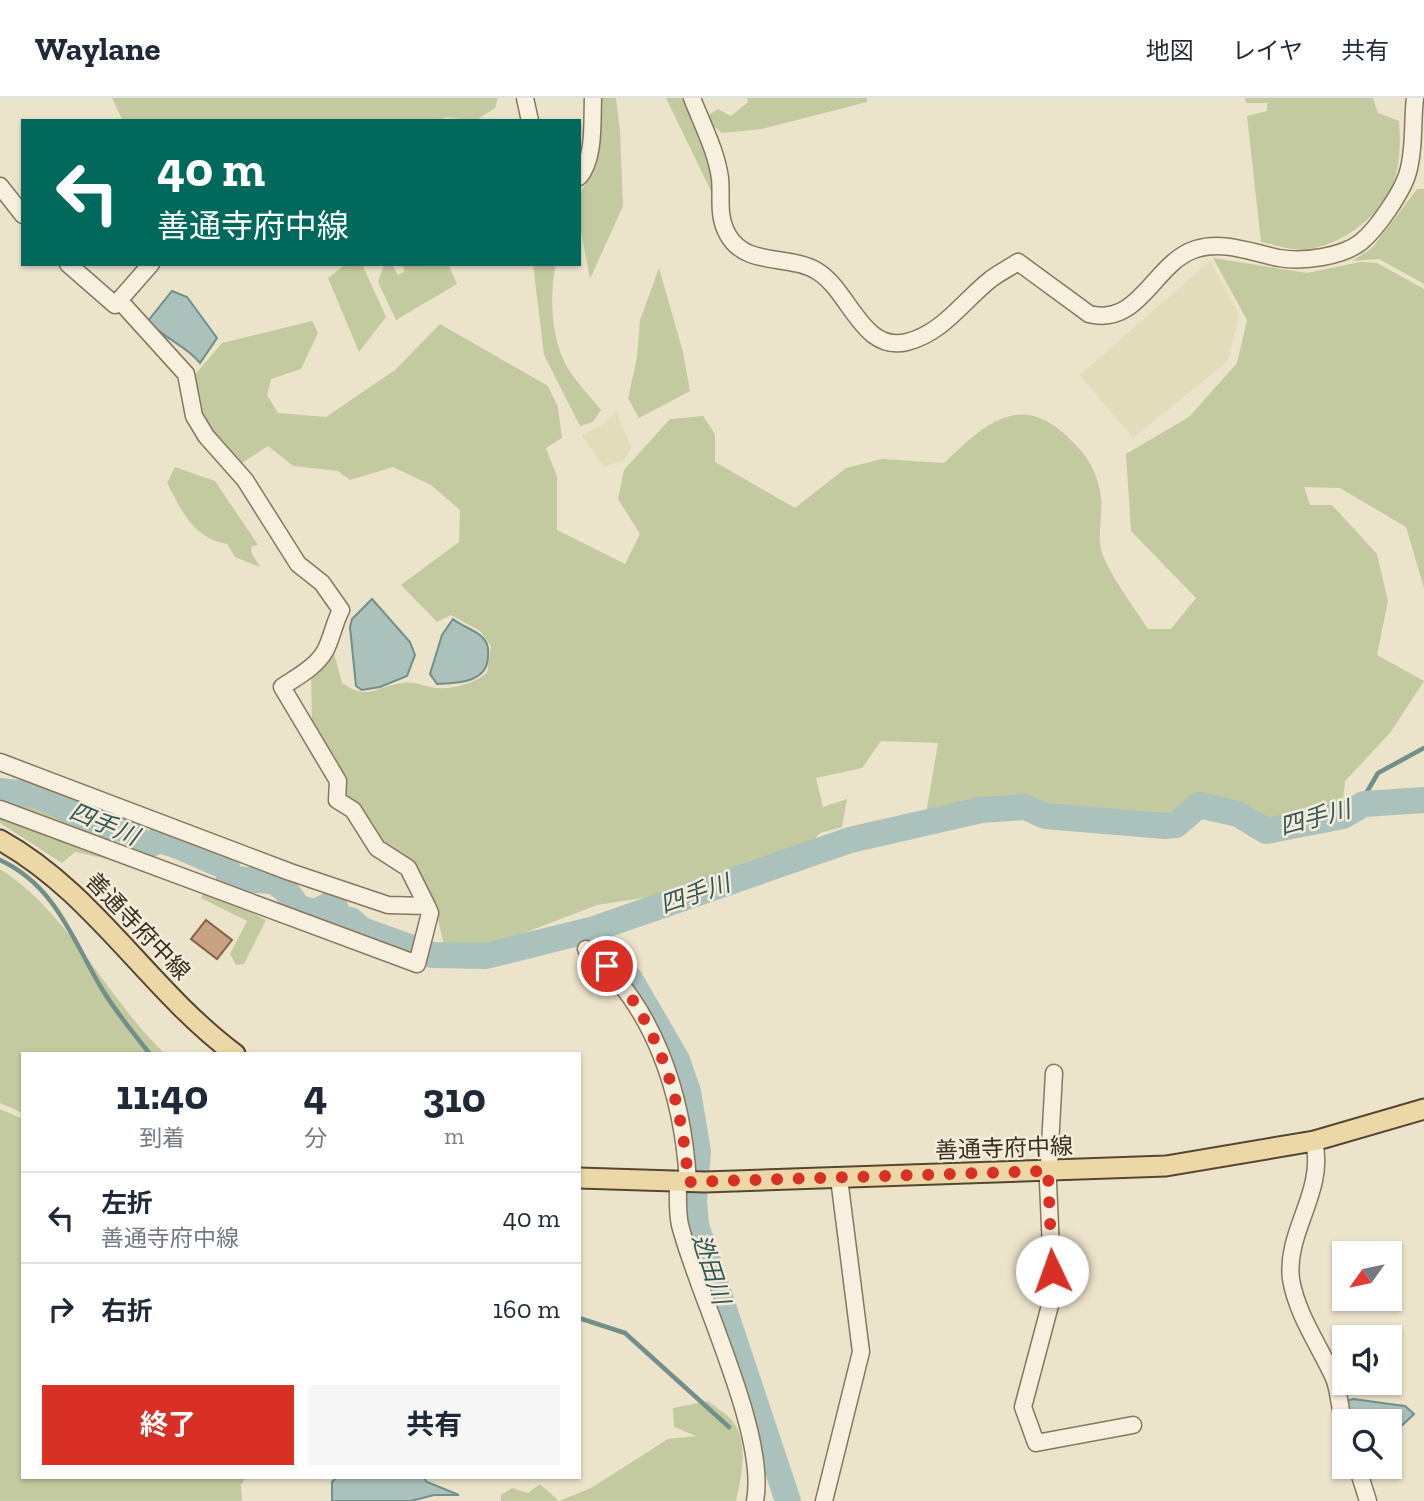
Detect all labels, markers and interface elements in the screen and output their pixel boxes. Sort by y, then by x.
text: Waylane [35,29,161,68]
text: 地図 [1146,36,1194,65]
text: レイヤ [1232,36,1303,65]
text: 共有 [1341,36,1389,65]
text: 40 m [157,140,265,199]
icon: left [42,147,133,238]
text: 善通寺府中線 [157,207,349,245]
water label: 四手川 [1276,793,1356,841]
water label: 四手川 [65,796,146,852]
street label: 善通寺府中線 [80,867,196,985]
water label: 四手川 [656,867,736,919]
pin [577,936,637,996]
icon: arrive [588,947,626,985]
text: 11:40 [116,1069,208,1120]
text: 4 [303,1069,327,1120]
text: 310 [422,1072,486,1123]
text: m [444,1122,464,1150]
text: 到着 [139,1124,185,1152]
text: 分 [304,1124,327,1152]
street label: 善通寺府中線 [935,1132,1073,1164]
text: 左折 [101,1187,153,1219]
icon: left [42,1199,80,1237]
text: 40 m [503,1202,560,1234]
text: 善通寺府中線 [101,1224,239,1252]
water label: 迯田川 [687,1230,737,1310]
position arrow [1015,1234,1089,1308]
north arrow [1332,1241,1402,1311]
map controls [1332,1241,1402,1479]
icon: right [42,1290,80,1328]
text: 160 m [493,1293,560,1325]
text: 右折 [101,1295,153,1327]
button: sound [1332,1325,1402,1395]
button: 終了 [42,1385,294,1465]
button: 共有 [308,1385,560,1465]
button: search [1332,1409,1402,1479]

